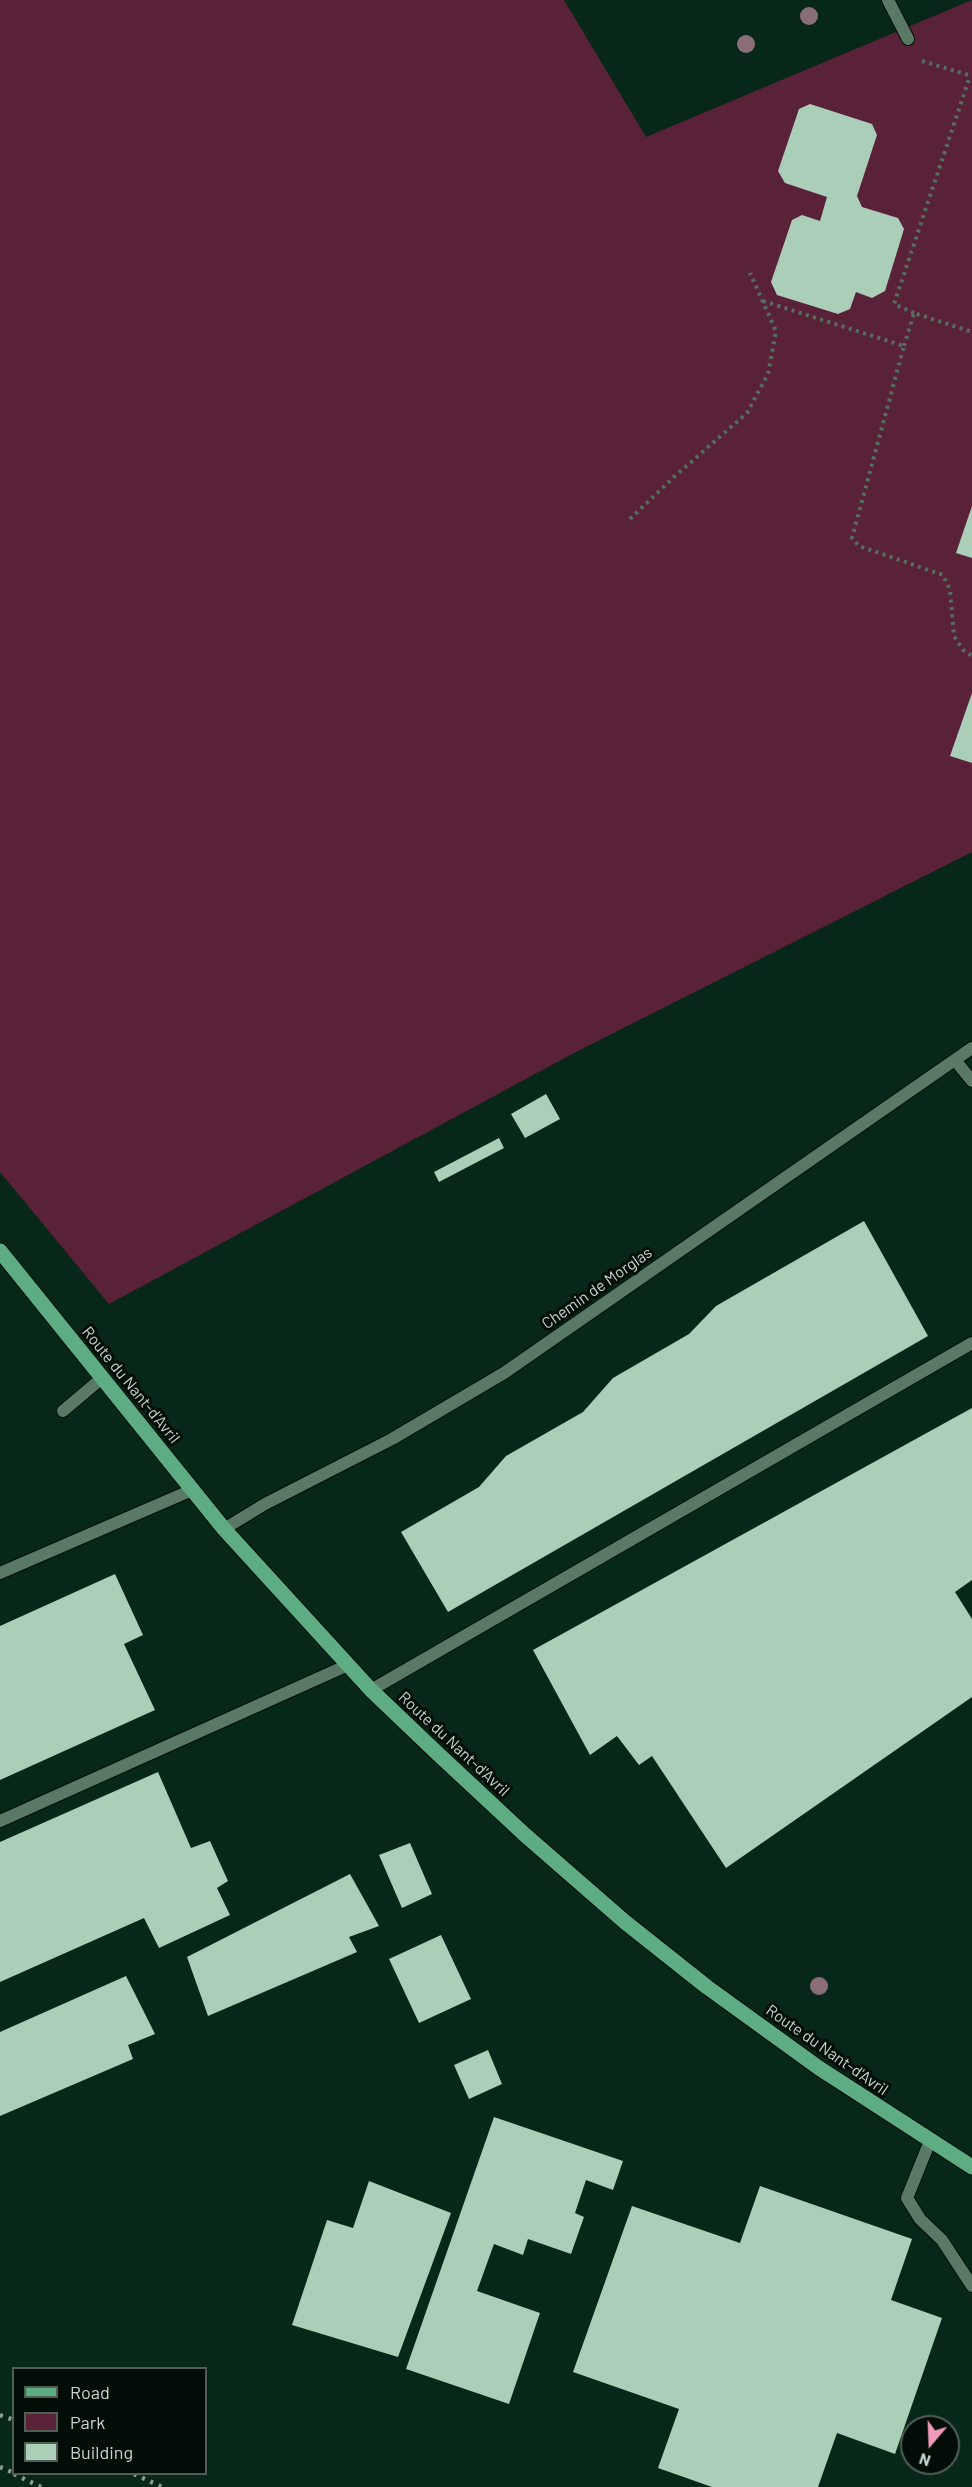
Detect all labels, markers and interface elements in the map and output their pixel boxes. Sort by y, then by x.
street label: Chemin de Morglas [538,1243,656,1333]
street label: Route du Nant-d'Avril [78,1323,184,1447]
street label: Route du Nant-d'Avril [395,1688,513,1800]
street label: Route du Nant-d'Avril [762,2001,892,2099]
legend [12,2367,207,2475]
text: Road [70,2381,110,2403]
text: Park [70,2411,105,2433]
north arrow [900,2415,960,2475]
text: Building [70,2441,133,2463]
text: N [917,2450,933,2471]

